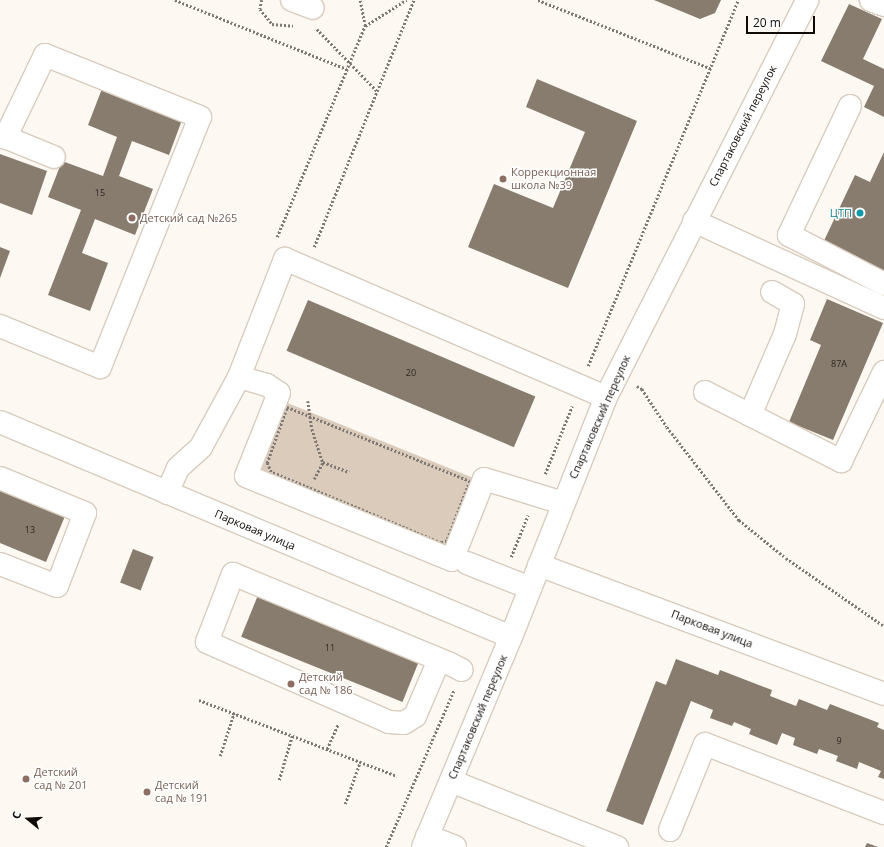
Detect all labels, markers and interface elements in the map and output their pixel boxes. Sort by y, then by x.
scale bar [748,8,817,34]
text: 20 m [753,14,781,31]
street label: Спартаковский переулок [707,63,779,189]
place label: Коррекционная школа №39 [511,166,596,192]
marker: Коррекционная школа №39 [498,174,508,184]
house number: 15 [95,188,105,198]
place label: ЦТП [830,206,852,220]
marker: ЦТП [855,208,865,218]
place label: Детский сад №265 [140,211,237,225]
marker: Детский сад №265 [127,213,137,223]
street label: Спартаковский переулок [567,353,633,481]
house number: 87А [831,359,847,369]
house number: 20 [406,368,416,378]
street label: Парковая улица [213,507,297,553]
house number: 13 [25,525,35,535]
street label: Парковая улица [669,607,755,651]
house number: 11 [325,643,335,653]
street label: Спартаковский переулок [446,653,510,781]
place label: Детский сад № 186 [299,671,352,697]
marker: Детский сад № 186 [286,679,296,689]
house number: 9 [836,736,842,746]
place label: Детский сад № 201 [34,766,87,792]
marker: Детский сад № 201 [21,774,31,784]
place label: Детский сад № 191 [155,779,208,805]
marker: Детский сад № 191 [142,787,152,797]
north arrow [8,799,48,839]
text: С [8,809,24,821]

